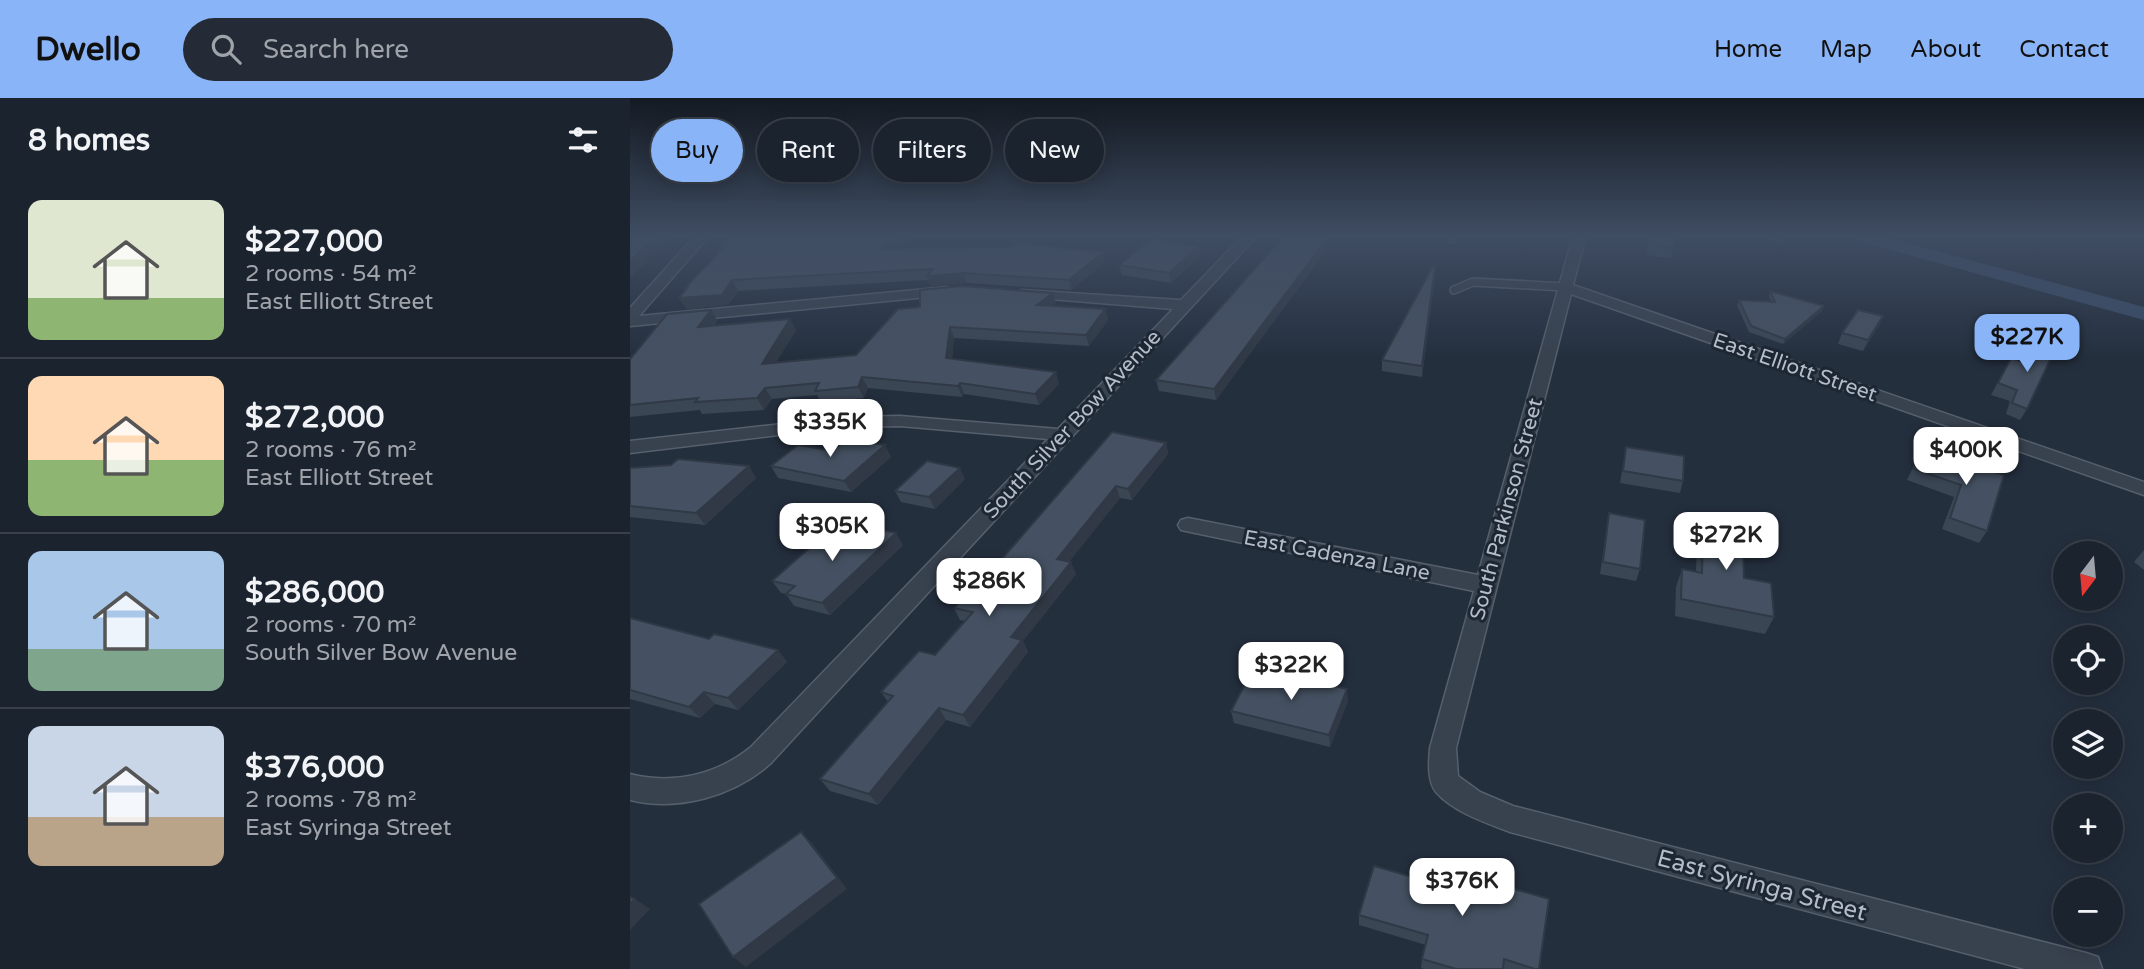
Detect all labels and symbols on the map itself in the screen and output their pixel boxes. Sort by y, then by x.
pin: $227K [1978,314,2076,374]
street label: South Silver Bow Avenue [978,325,1166,524]
street label: East Elliott Street [1710,328,1880,407]
street label: South Parkinson Street [1465,395,1548,623]
pin: $335K [781,400,879,459]
pin: $400K [1917,428,2015,487]
pin: $305K [783,504,881,563]
pin: $272K [1677,512,1775,572]
street label: East Cadenza Lane [1242,525,1432,586]
north arrow [2053,541,2123,611]
pin: $286K [940,559,1038,618]
pin: $322K [1242,642,1340,702]
street label: East Syringa Street [1654,844,1870,927]
pin: $376K [1413,858,1511,918]

